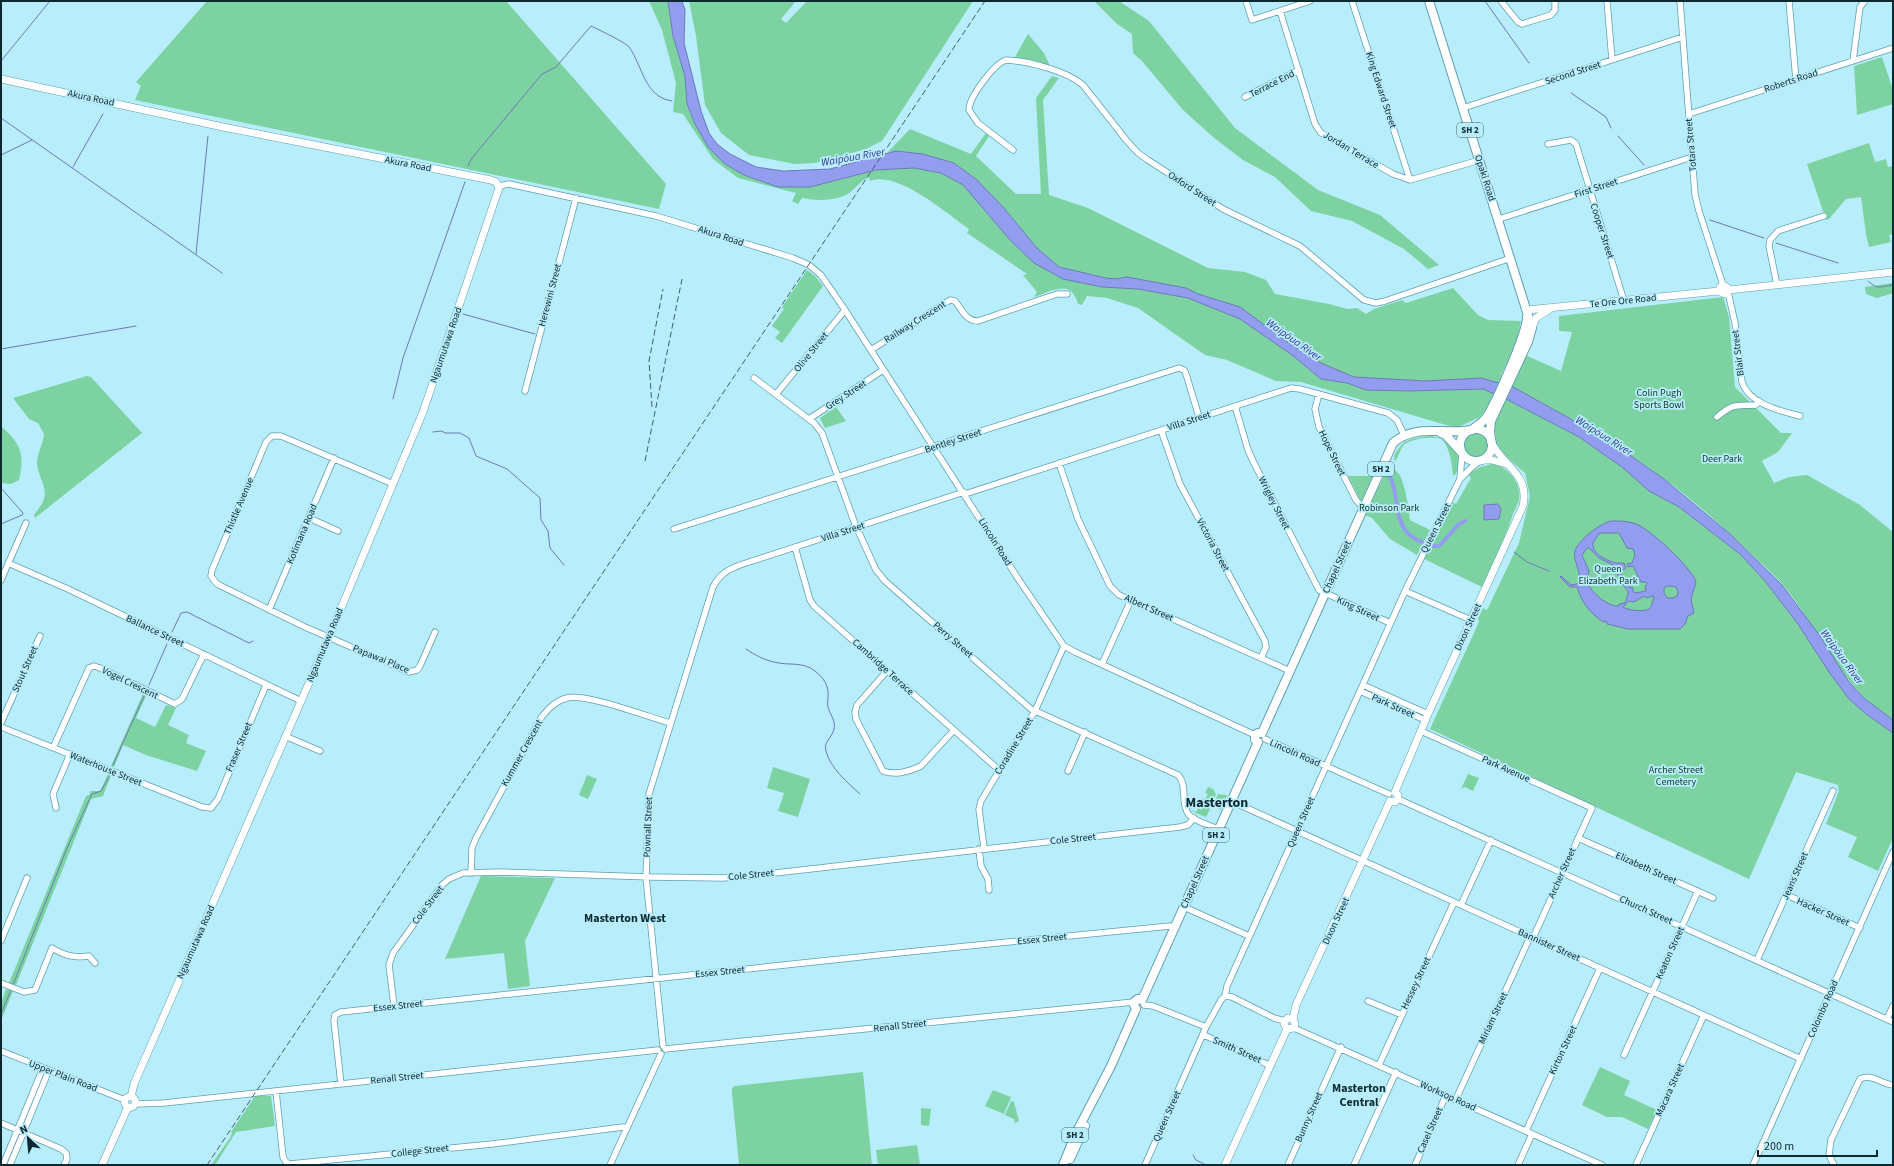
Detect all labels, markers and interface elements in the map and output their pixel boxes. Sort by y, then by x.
street label: King Edward Street [1362,50,1400,131]
street label: Second Street [1543,57,1603,89]
street label: Roberts Road [1762,66,1820,96]
street label: Terrace End [1247,67,1297,101]
street label: Akura Road [66,86,116,110]
street label: Totara Street [1682,117,1700,172]
road number: SH 2 [1457,123,1483,137]
street label: Jordan Terrace [1321,128,1381,172]
water label: Waipōua River [820,144,887,170]
street label: Akura Road [383,153,433,175]
street label: Opaki Road [1471,153,1499,203]
street label: Oxford Street [1165,168,1219,210]
street label: First Street [1572,174,1620,202]
street label: Cooper Street [1586,201,1618,261]
street label: Akura Road [696,222,746,250]
street label: Herewini Street [535,261,565,328]
street label: Te Ore Ore Road [1589,291,1657,311]
street label: Railway Crescent [881,297,949,347]
street label: Ngaumutawa Road [426,305,466,385]
water label: Waipōua River [1263,315,1326,365]
street label: Olive Street [790,328,832,375]
street label: Blair Street [1728,328,1748,377]
street label: Grey Street [823,376,870,413]
park label: Colin Pugh Sports Bowl [1634,386,1685,412]
street label: Villa Street [1166,407,1213,435]
water label: Waipōua River [1573,412,1636,460]
street label: Bentley Street [923,425,984,457]
street label: Hope Street [1315,428,1349,479]
park label: Deer Park [1702,452,1742,466]
road number: SH 2 [1368,462,1394,476]
street label: Wrigley Street [1255,474,1294,533]
street label: Thistle Avenue [221,475,257,537]
street label: Queen Street [1417,500,1455,555]
park label: Robinson Park [1359,501,1419,515]
street label: Kotimana Road [283,502,321,566]
street label: Lincoln Road [975,515,1015,569]
street label: Victoria Street [1193,516,1233,575]
street label: Villa Street [820,518,867,546]
street label: Chapel Street [1319,538,1355,596]
park label: Queen Elizabeth Park [1578,562,1638,588]
street label: Albert Street [1122,591,1176,625]
street label: King Street [1334,593,1382,625]
street label: Dixon Street [1451,600,1485,653]
street label: Ngaumutawa Road [303,606,347,684]
street label: Ballance Street [124,611,187,651]
street label: Perry Street [930,619,977,662]
water label: Waipōua River [1817,626,1868,689]
street label: Cambridge Terrace [849,635,917,699]
street label: Papawai Place [351,641,411,677]
street label: Stout Street [9,643,42,695]
street label: Vogel Crescent [99,663,161,703]
street label: Park Street [1369,690,1417,722]
street label: Coradine Street [991,714,1037,777]
street label: Kummer Crescent [498,716,546,789]
street label: Fraser Street [222,719,256,774]
street label: Lincoln Road [1267,736,1323,770]
street label: Waterhouse Street [68,748,145,790]
street label: Park Avenue [1480,752,1532,786]
park label: Archer Street Cemetery [1649,763,1704,789]
district label: Masterton [1186,793,1248,813]
street label: Queen Street [1284,794,1319,850]
street label: Pownall Street [640,796,656,858]
road number: SH 2 [1203,828,1229,842]
street label: Cole Street [1050,830,1097,848]
street label: Archer Street [1545,845,1580,901]
street label: Elizabeth Street [1613,848,1679,888]
street label: Jeans Street [1778,849,1812,902]
street label: Chapel Street [1177,853,1213,911]
street label: Cole Street [728,866,775,884]
street label: Cole Street [409,882,448,927]
street label: Church Street [1617,892,1675,928]
street label: Dixon Street [1319,894,1353,947]
street label: Hacker Street [1794,894,1852,930]
street label: Ngaumutawa Road [173,903,219,981]
district label: Masterton West [584,910,666,927]
street label: Keaton Street [1652,924,1688,982]
street label: Bannister Street [1516,925,1583,965]
street label: Essex Street [1016,929,1068,949]
street label: Hessey Street [1398,954,1435,1012]
street label: Essex Street [694,962,746,982]
street label: Colombo Road [1804,978,1842,1040]
street label: Miriam Street [1475,989,1511,1046]
street label: Essex Street [372,996,424,1016]
street label: Renall Street [873,1016,928,1036]
street label: Kirton Street [1545,1023,1581,1077]
street label: Smith Street [1210,1033,1264,1067]
street label: Upper Plain Road [27,1056,99,1096]
street label: Macara Street [1652,1060,1688,1119]
street label: Renall Street [370,1068,425,1088]
street label: Worksop Road [1418,1077,1478,1115]
district label: Masterton Central [1332,1080,1386,1111]
street label: Queen Street [1150,1088,1185,1144]
street label: Bunny Street [1292,1089,1327,1145]
street label: Casel Street [1414,1104,1447,1155]
north arrow [8,1118,48,1158]
text: N [17,1121,30,1138]
road number: SH 2 [1062,1128,1088,1142]
scale bar [1758,1132,1877,1158]
text: 200 m [1764,1138,1794,1155]
street label: College Street [390,1141,450,1161]

